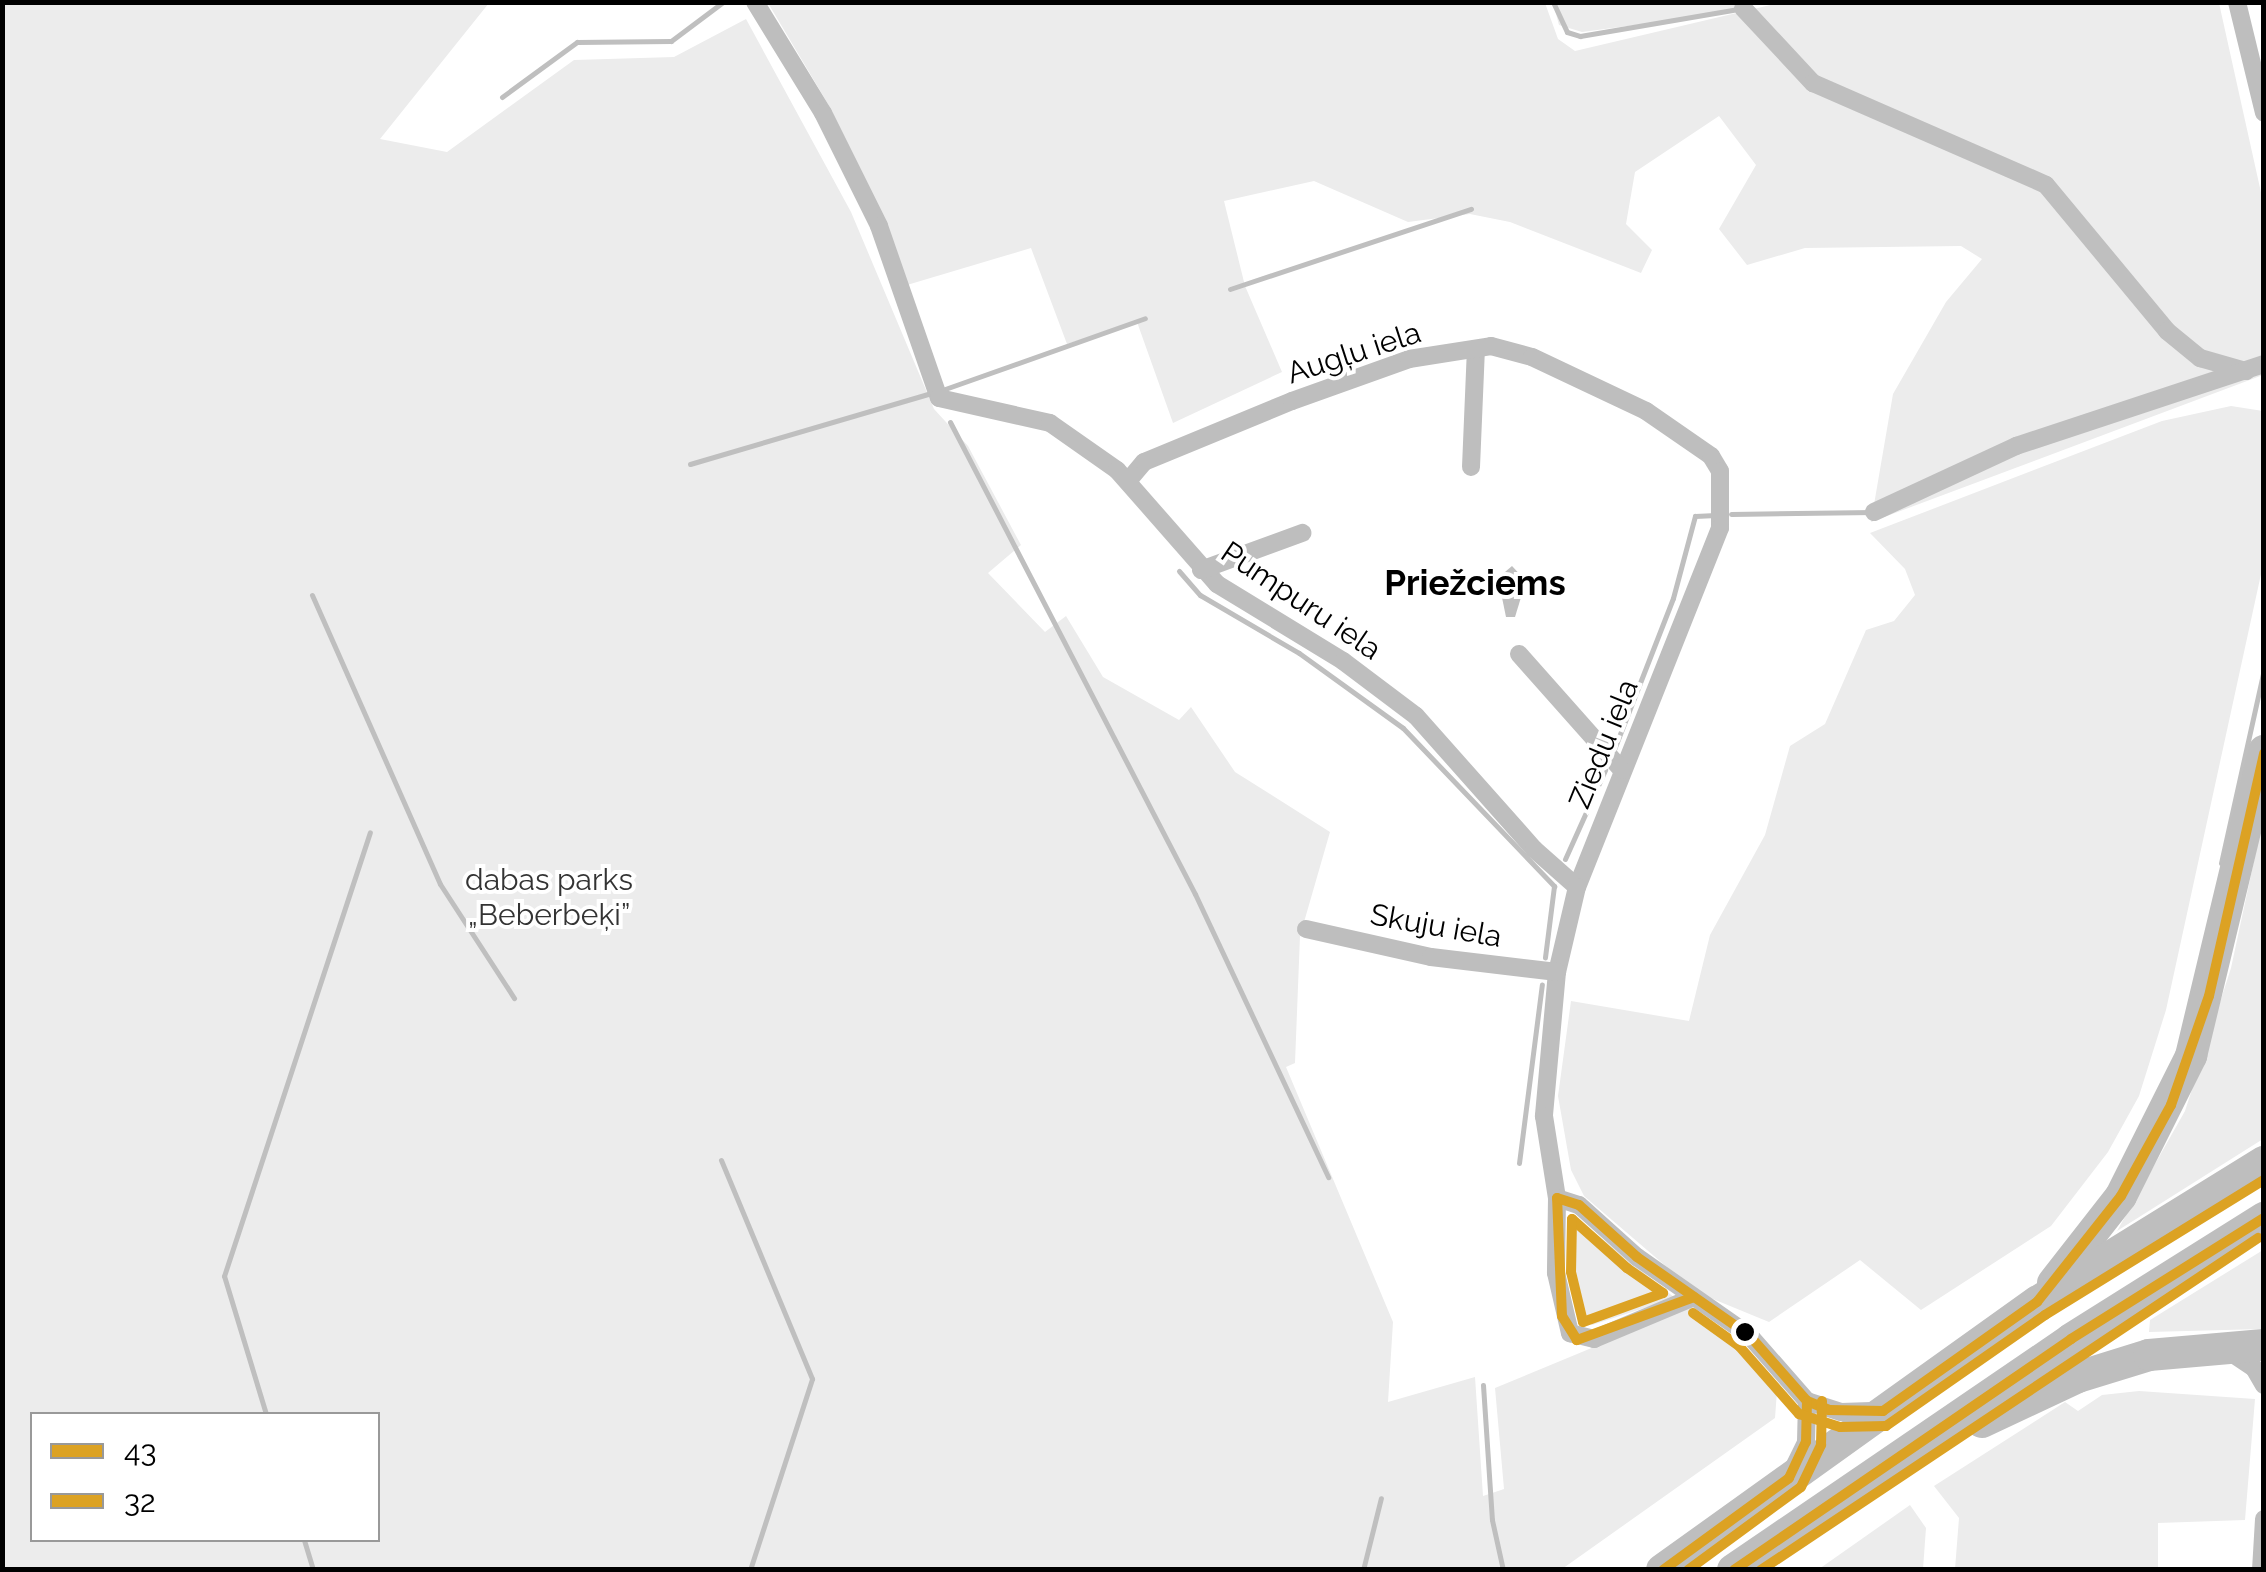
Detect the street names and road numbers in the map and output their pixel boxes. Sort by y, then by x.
street label: Augļu iela [1283,314,1425,392]
street label: Pumpuru iela [1214,534,1388,668]
street label: Ziedu iela [1562,674,1646,814]
street label: Skuju iela [1367,897,1505,955]

